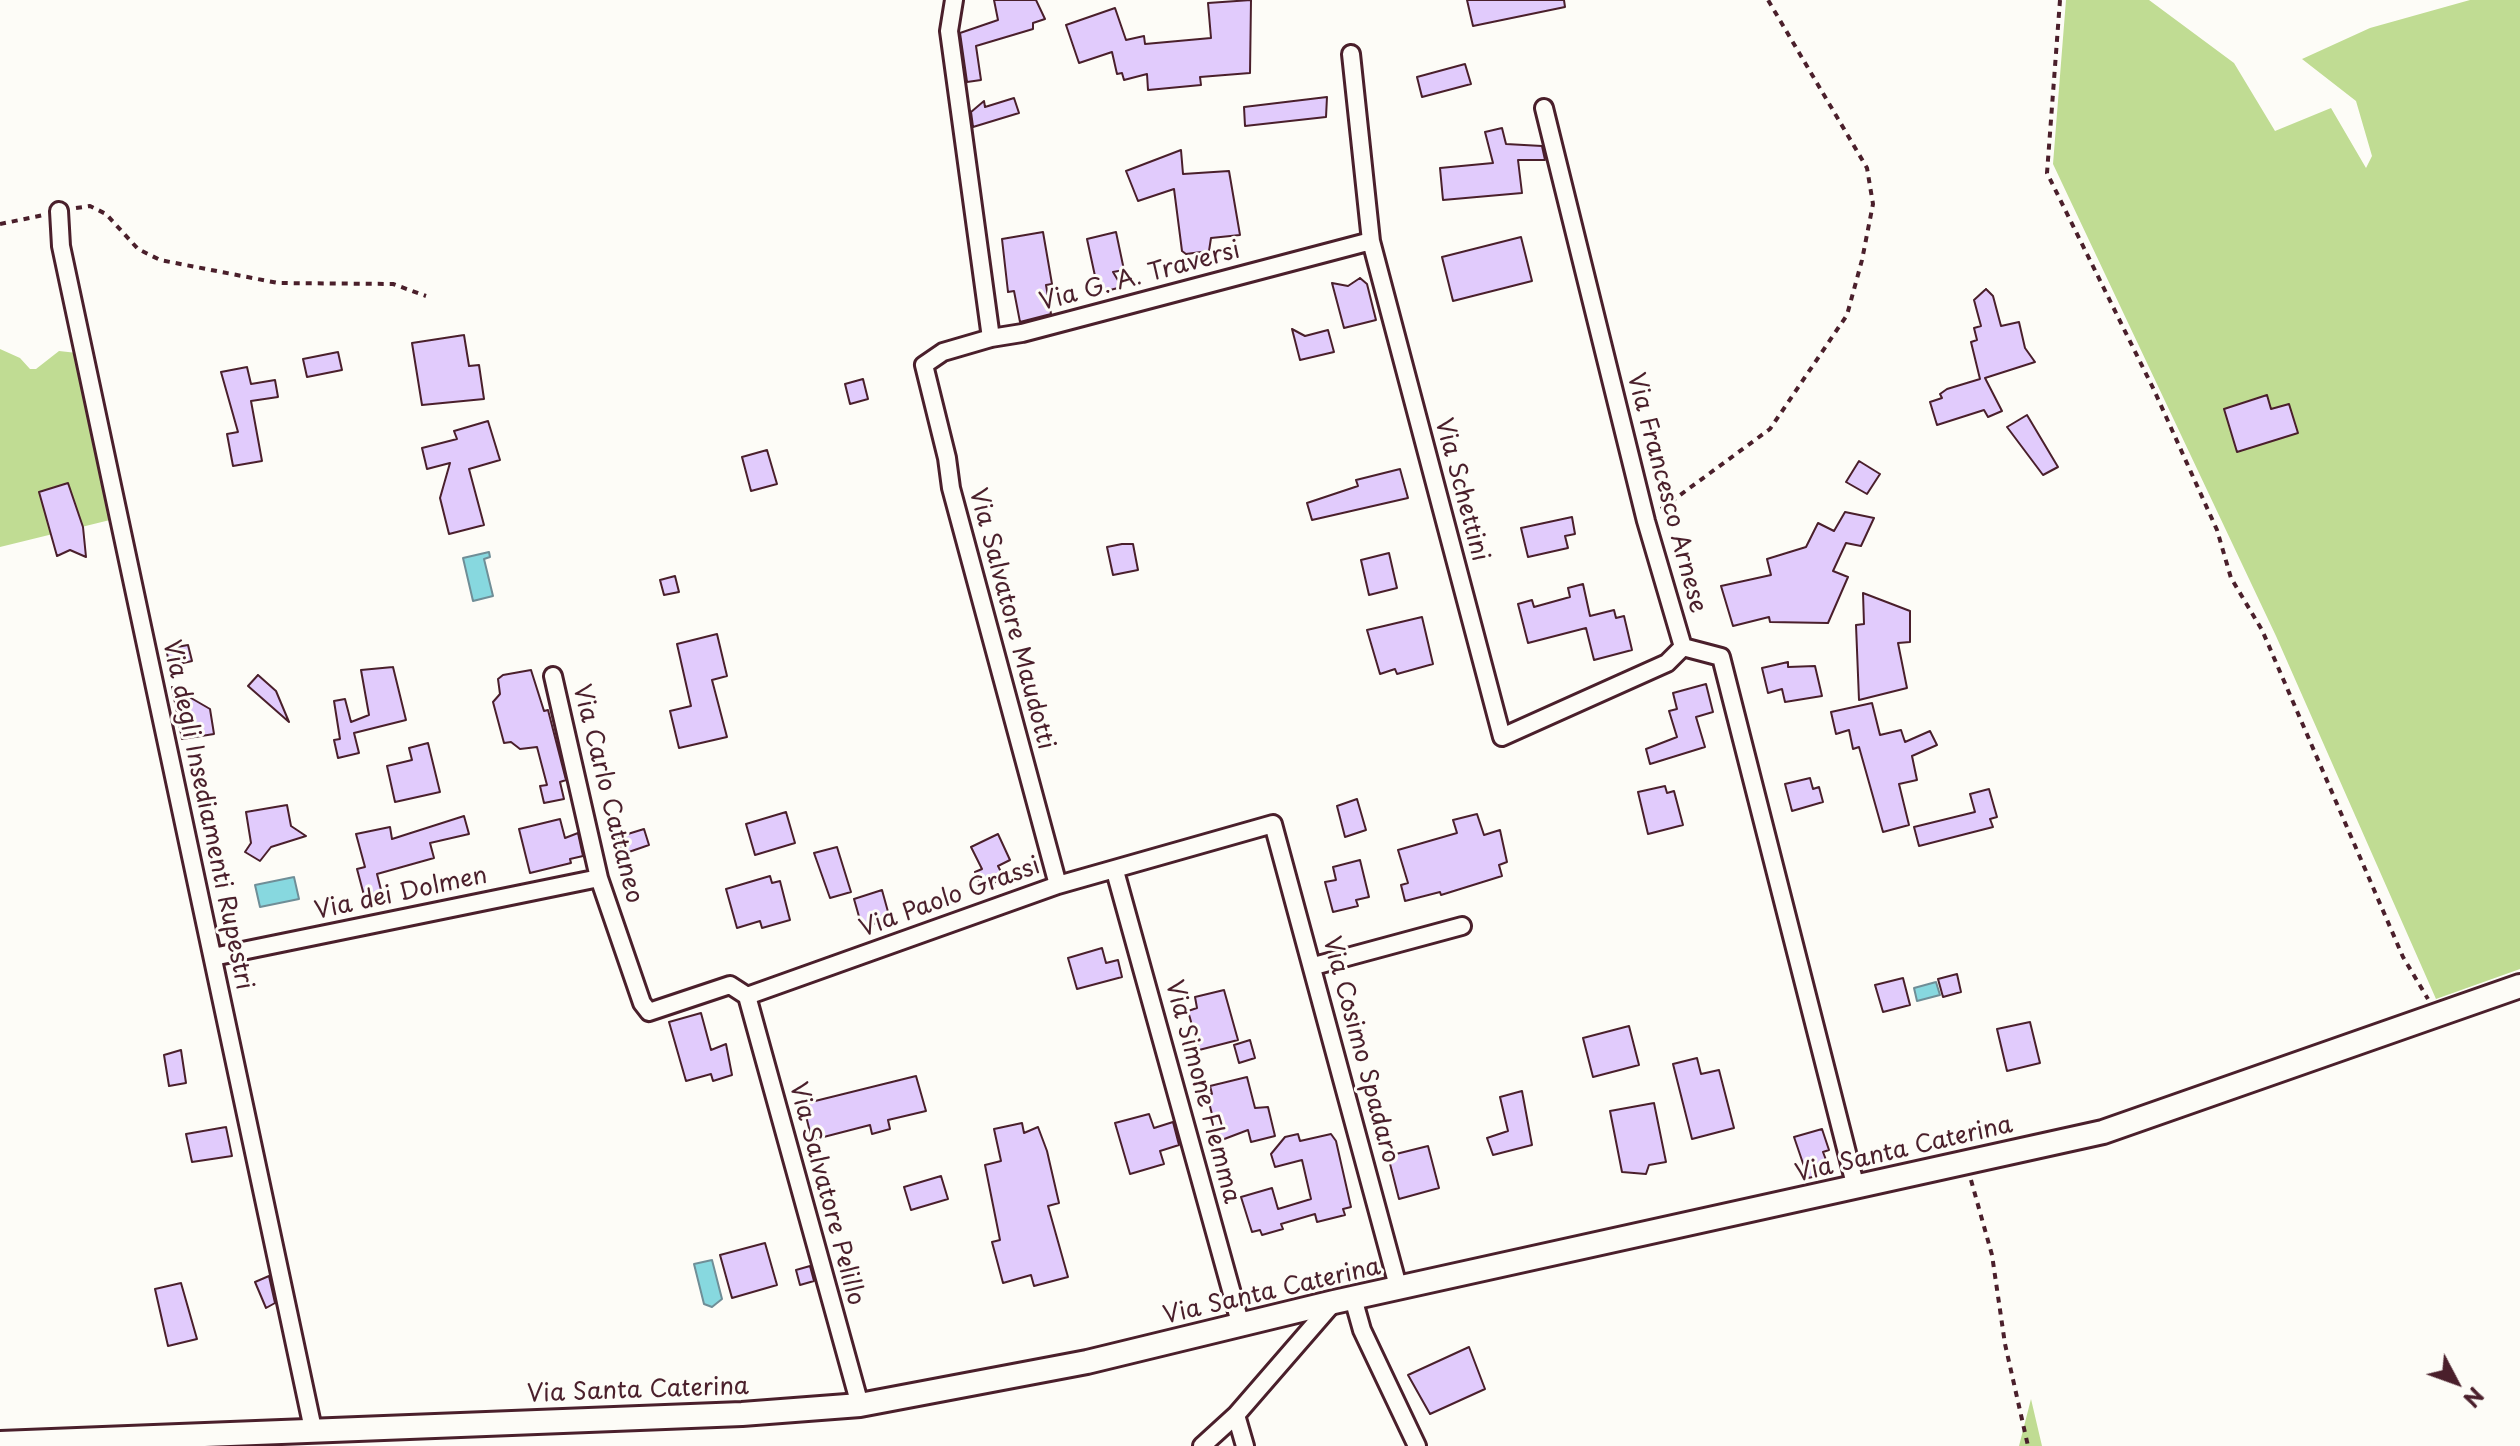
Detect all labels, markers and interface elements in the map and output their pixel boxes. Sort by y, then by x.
street label: Via G. A. Traversi [1037,236,1243,318]
street label: Via Francesco Arnese [1620,370,1712,616]
street label: Via Schettini [1428,415,1494,565]
street label: Via Salvatore Maudotti [962,485,1060,753]
street label: Via degli Insediamenti Rupestri [156,638,258,992]
street label: Via Carlo Cattaneo [566,682,648,906]
street label: Via Paolo Grassi [856,852,1044,944]
street label: Via dei Dolmen [312,862,490,926]
street label: Via Cosimo Spadaro [1316,934,1404,1166]
street label: Via Simone Flemma [1158,977,1246,1207]
street label: Via Salvatore Pelillo [782,1079,870,1309]
street label: Via Santa Caterina [1793,1111,2015,1189]
street label: Via Santa Caterina [1161,1253,1383,1331]
north arrow [2416,1342,2496,1422]
street label: Via Santa Caterina [527,1373,749,1409]
text: N [2456,1381,2493,1415]

